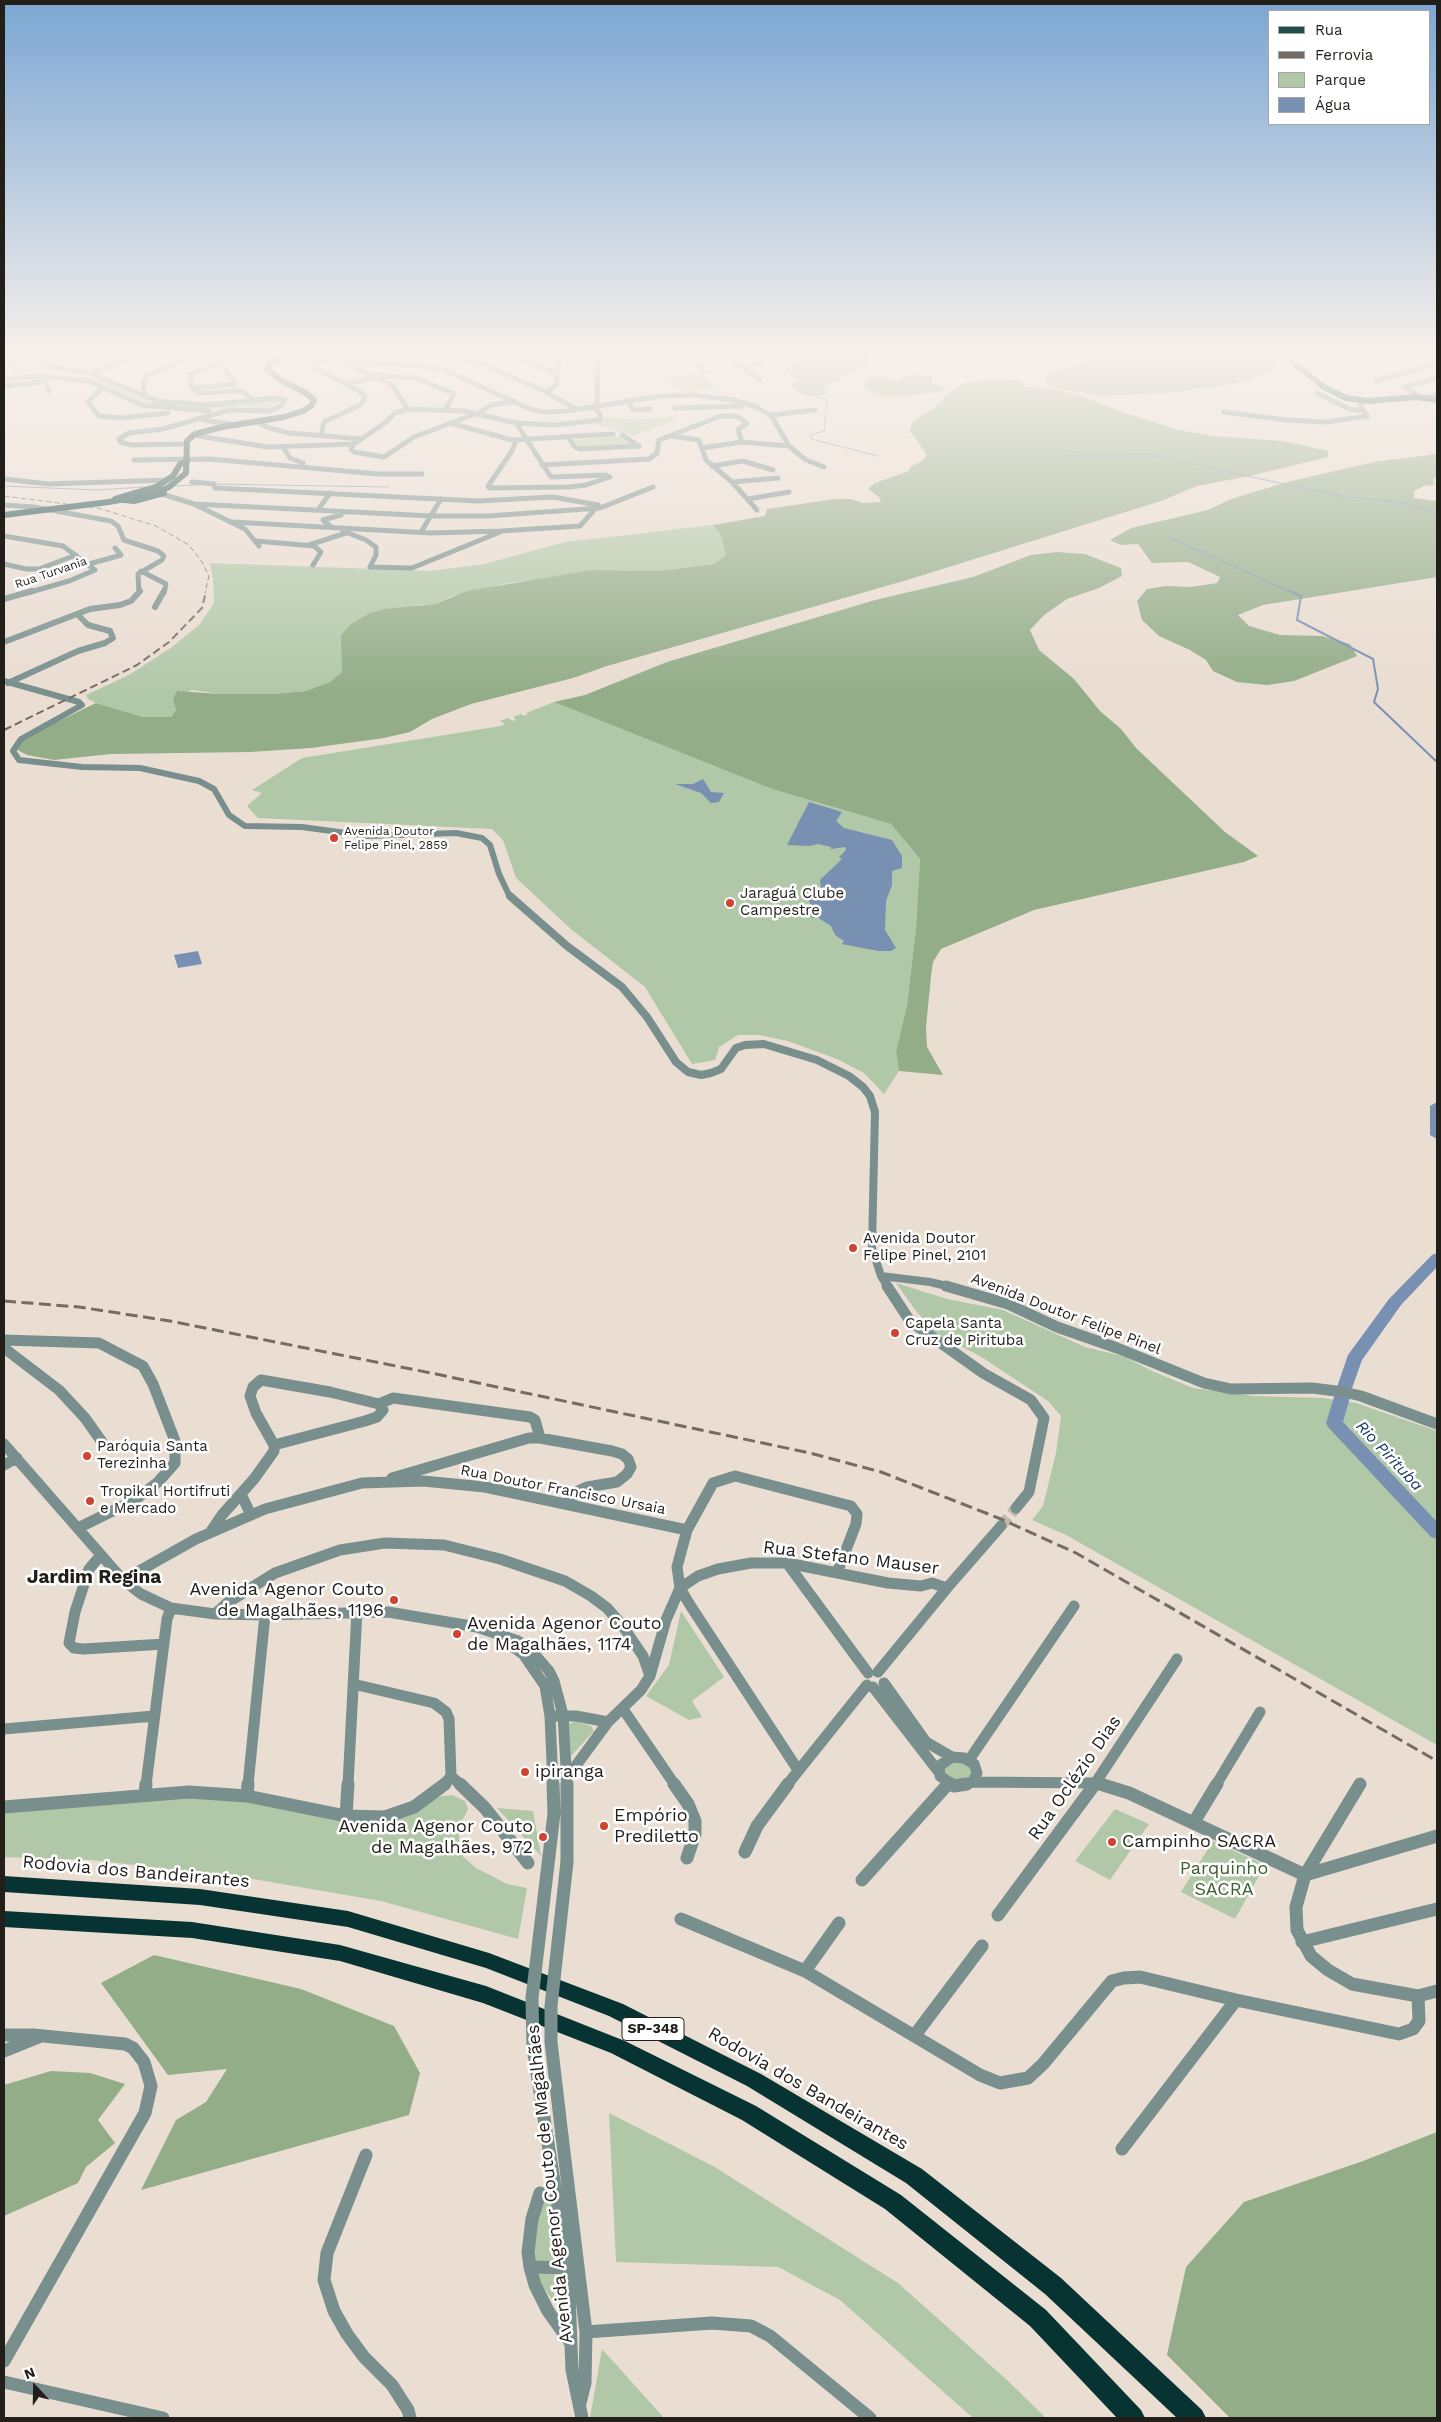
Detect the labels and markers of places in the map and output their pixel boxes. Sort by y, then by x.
place label: Avenida Doutor Felipe Pinel, 2859 [344,824,448,852]
marker: Avenida Doutor Felipe Pinel, 2859 [328,832,340,844]
place label: Jaraguá Clube Campestre [740,885,844,920]
marker: Jaraguá Clube Campestre [724,897,736,909]
place label: Avenida Doutor Felipe Pinel, 2101 [863,1230,986,1265]
marker: Avenida Doutor Felipe Pinel, 2101 [847,1242,859,1254]
place label: Capela Santa Cruz de Pirituba [905,1315,1024,1350]
marker: Capela Santa Cruz de Pirituba [889,1327,901,1339]
place label: Paróquia Santa Terezinha [97,1438,208,1473]
marker: Paróquia Santa Terezinha [81,1450,93,1462]
place label: Tropikal Hortifruti e Mercado [100,1483,230,1518]
marker: Tropikal Hortifruti e Mercado [84,1495,96,1507]
place label: Avenida Agenor Couto de Magalhães, 1196 [190,1579,384,1622]
marker: Avenida Agenor Couto de Magalhães, 1196 [388,1594,400,1606]
place label: Avenida Agenor Couto de Magalhães, 1174 [467,1613,661,1656]
marker: Avenida Agenor Couto de Magalhães, 1174 [451,1628,463,1640]
place label: ipiranga [535,1761,604,1783]
marker: ipiranga [519,1766,531,1778]
place label: Empório Prediletto [614,1805,699,1848]
place label: Avenida Agenor Couto de Magalhães, 972 [339,1816,533,1858]
marker: Empório Prediletto [598,1820,610,1832]
marker: Avenida Agenor Couto de Magalhães, 972 [537,1831,549,1843]
place label: Campinho SACRA [1122,1831,1276,1853]
marker: Campinho SACRA [1106,1836,1118,1848]

